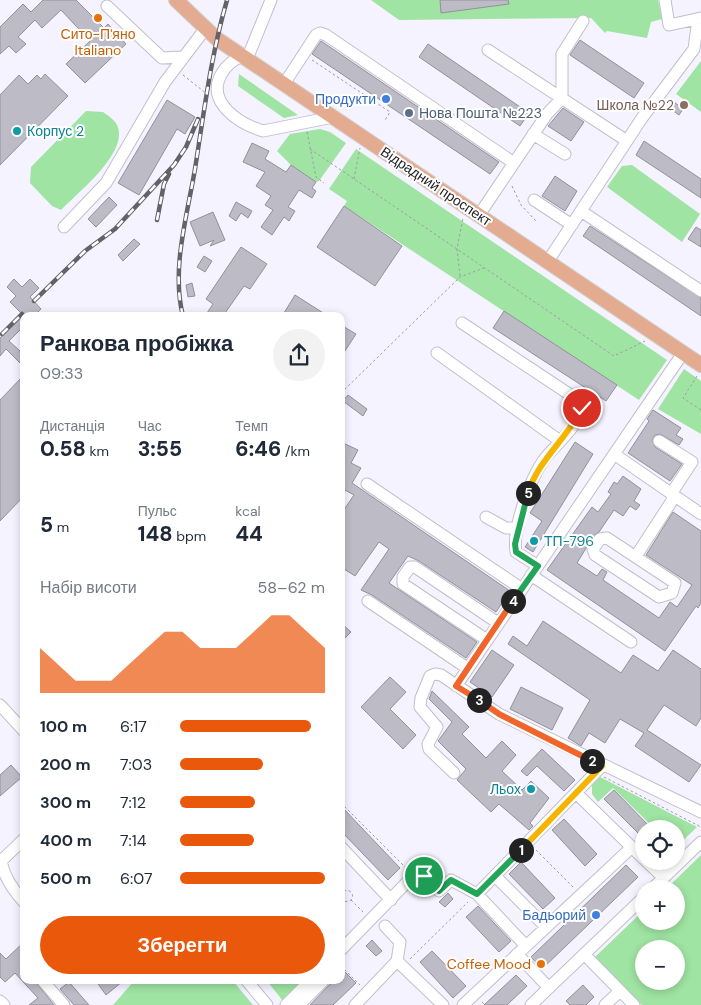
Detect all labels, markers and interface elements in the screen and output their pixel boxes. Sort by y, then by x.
marker: Сито-П'яно Italiano [92,12,104,24]
place label: Сито-П'яно Italiano [61,25,136,59]
place label: Продукти [315,90,376,108]
marker: Продукти [380,93,392,105]
place label: Школа №22 [597,96,674,114]
marker: Школа №22 [678,99,690,111]
place label: Нова Пошта №223 [419,104,542,122]
marker: Нова Пошта №223 [403,107,415,119]
place label: Корпус 2 [27,122,84,140]
marker: Корпус 2 [11,125,23,137]
street label: Відрадний проспект [377,142,495,230]
text: Ранкова пробіжка [40,329,233,358]
button: share [273,329,325,381]
text: 09:33 [40,363,83,384]
pin [561,387,603,429]
icon: check [568,394,596,422]
text: Дистанція [40,417,105,435]
text: Час [138,417,162,435]
text: Темп [235,417,268,435]
text: 0.58 [40,435,86,463]
text: 3:55 [138,435,182,463]
text: 6:46 [235,435,281,463]
text: km [86,442,109,460]
text: /km [281,442,310,460]
pin: 5 [516,480,540,506]
text: 5 [524,484,533,502]
text: Пульс [138,502,177,520]
text: kcal [235,502,261,520]
text: 5 [40,511,53,539]
text: m [53,518,69,536]
text: 148 [138,520,173,548]
text: 44 [235,520,263,548]
text: bpm [173,527,206,545]
place label: ТП-796 [544,532,594,550]
marker: ТП-796 [528,535,540,547]
text: Набір висоти [40,577,137,598]
text: 58–62 m [257,577,325,598]
pin: 4 [500,588,526,614]
text: 4 [509,592,518,610]
pin: 3 [466,688,492,712]
text: 3 [475,691,484,709]
text: 100 m [40,716,87,737]
text: 6:17 [120,716,147,737]
pin: 2 [580,748,604,774]
text: 2 [588,752,597,770]
text: 200 m [40,754,91,775]
text: 7:03 [120,754,152,775]
place label: Льох [490,780,521,798]
marker: Льох [525,783,537,795]
text: 300 m [40,792,91,813]
text: 7:12 [120,792,146,813]
map controls [635,820,685,990]
button: locate [635,820,685,870]
text: 400 m [40,830,92,851]
text: 7:14 [120,830,146,851]
pin: 1 [508,838,534,862]
text: 1 [519,841,524,859]
pin [403,855,445,897]
icon: arrive [410,862,438,890]
text: 500 m [40,868,91,889]
text: 6:07 [120,868,153,889]
button: + [635,880,685,930]
place label: Бадьорий [522,906,586,924]
marker: Бадьорий [590,909,602,921]
button: Зберегти [40,916,325,974]
button: − [635,940,685,990]
place label: Coffee Mood [447,955,531,973]
marker: Coffee Mood [535,958,547,970]

